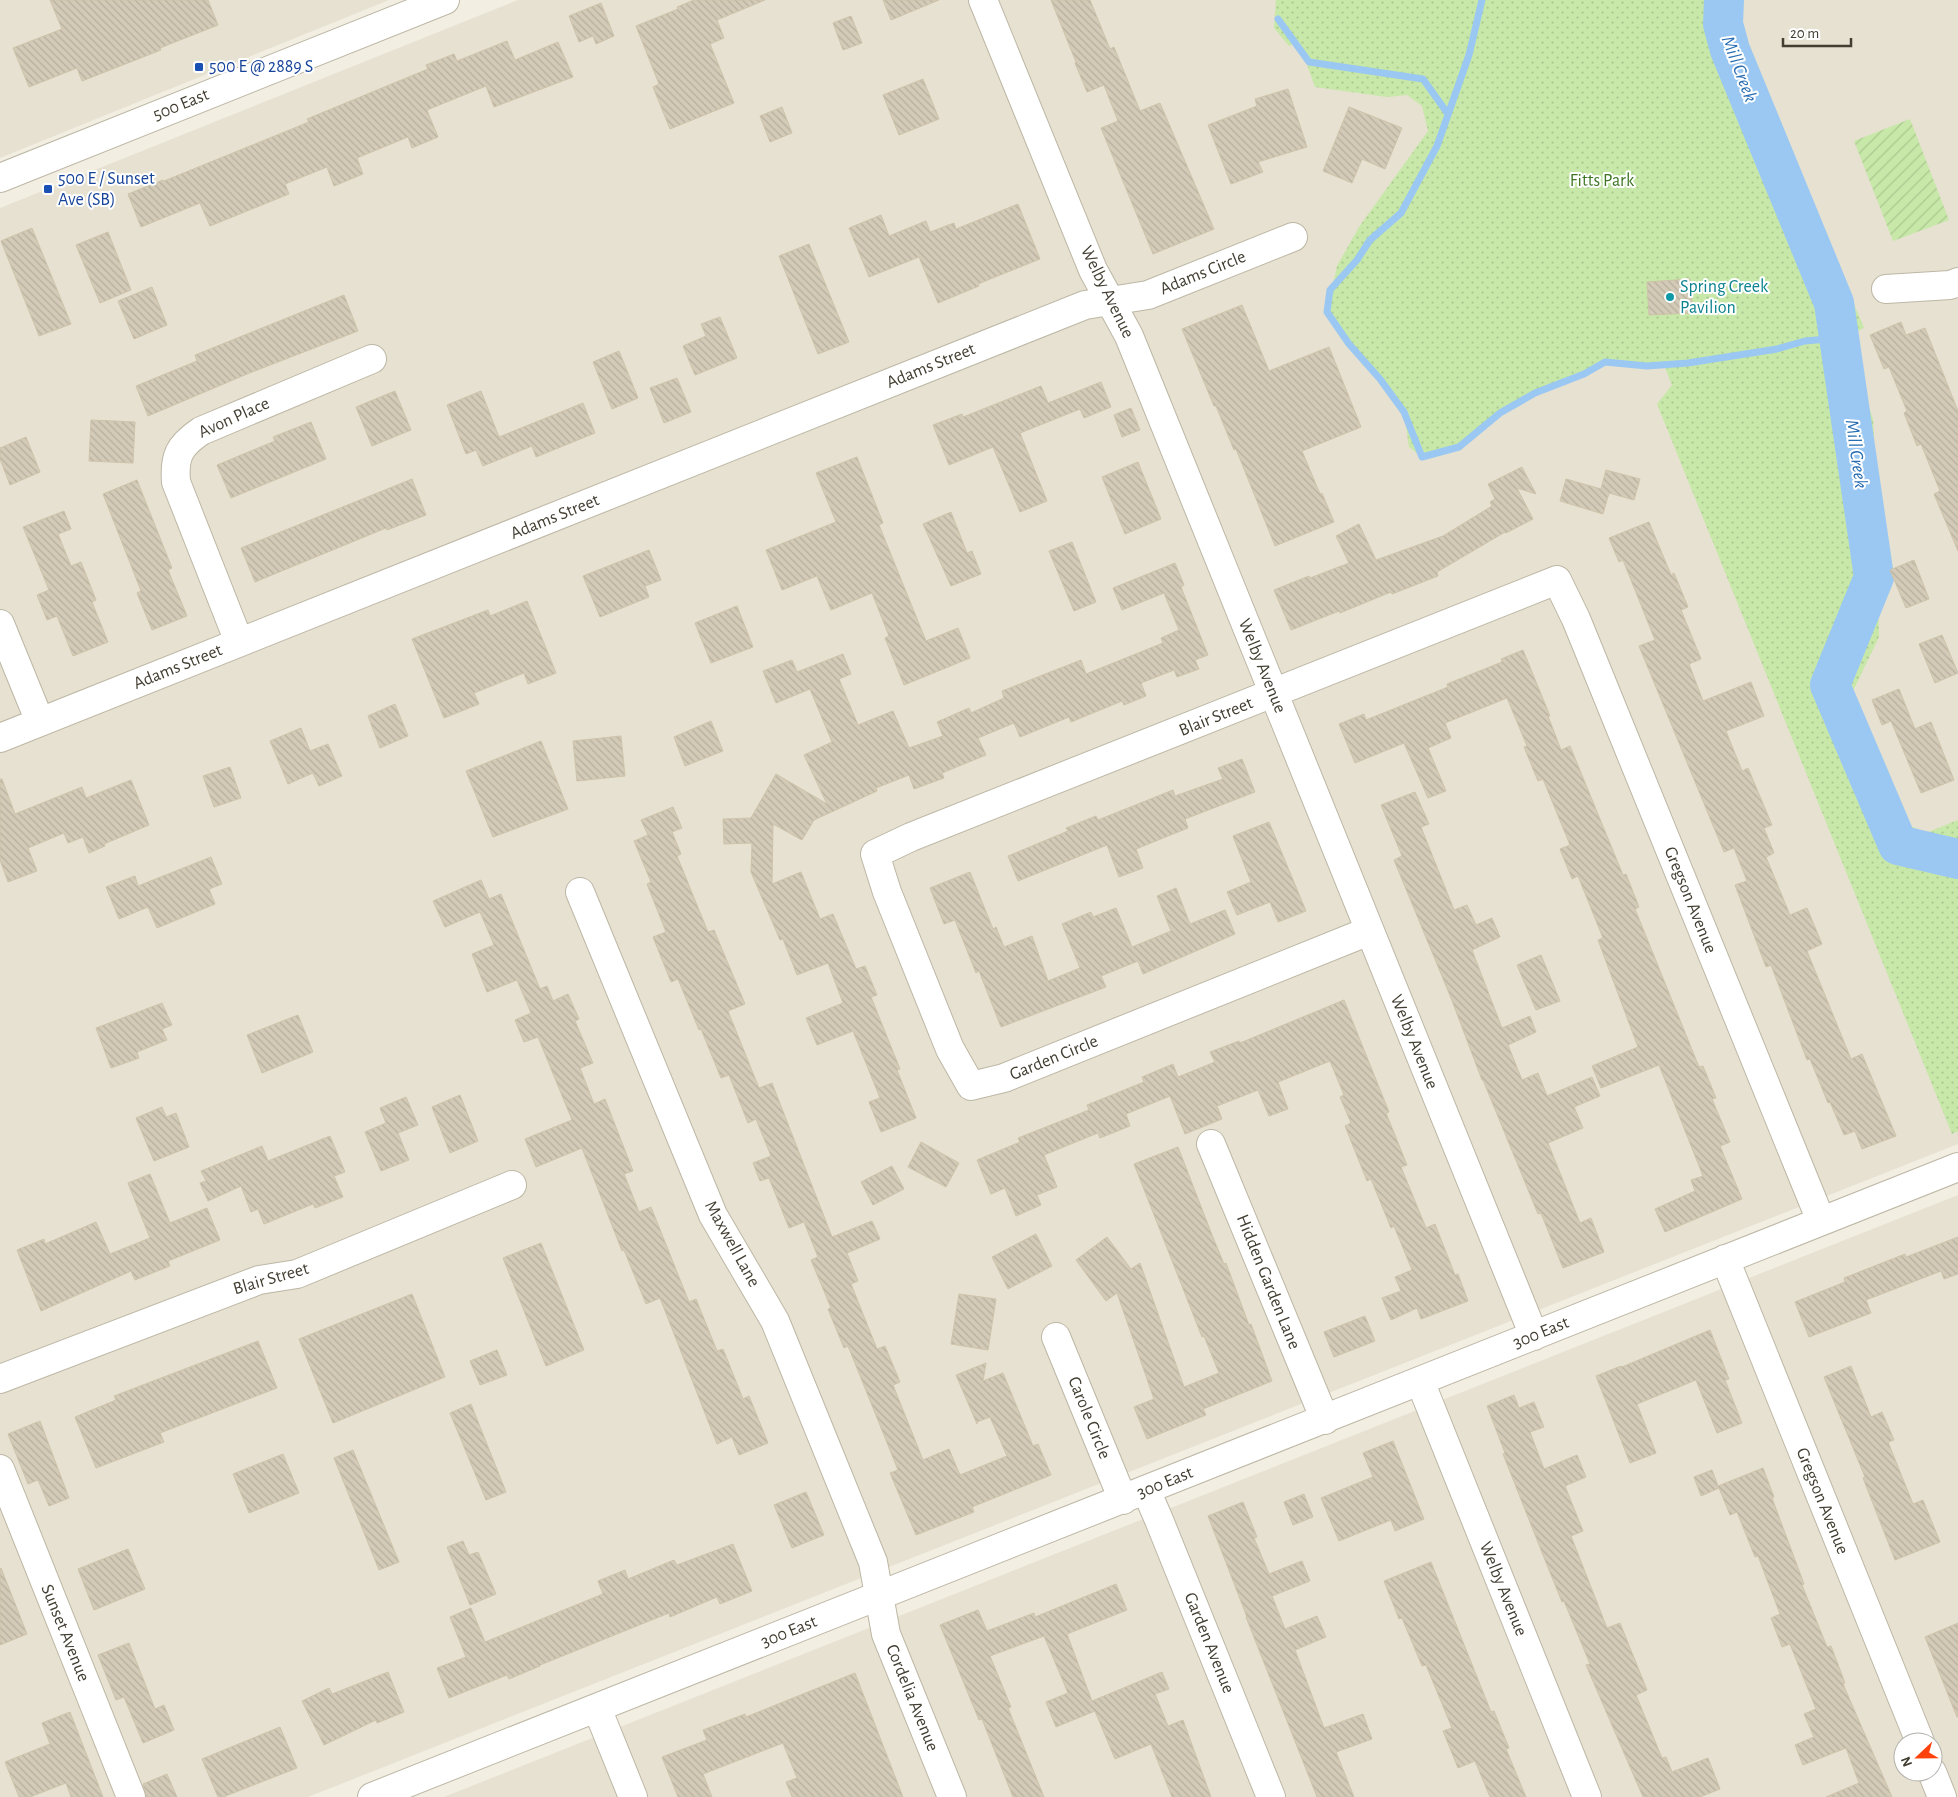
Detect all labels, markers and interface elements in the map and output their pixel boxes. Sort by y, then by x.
scale bar [1783,15,1850,47]
text: 20 m [1790,26,1819,41]
water label: Mill Creek [1718,33,1760,105]
place label: 500 E @ 2889 S [209,58,313,76]
marker: 500 E @ 2889 S [193,61,205,73]
street label: 500 East [150,86,212,124]
place label: 500 E / Sunset Ave (SB) [58,170,155,209]
park label: Fitts Park [1570,172,1635,190]
marker: 500 E / Sunset Ave (SB) [42,183,54,195]
street label: Welby Avenue [1077,243,1137,341]
street label: Adams Circle [1158,248,1248,298]
place label: Spring Creek Pavilion [1680,278,1769,317]
marker: Spring Creek Pavilion [1664,291,1676,303]
street label: Adams Street [884,340,978,392]
street label: Avon Place [196,394,272,442]
water label: Mill Creek [1842,418,1870,490]
street label: Adams Street [508,491,602,543]
street label: Welby Avenue [1235,616,1289,716]
street label: Adams Street [131,641,225,693]
street label: Blair Street [1176,694,1256,740]
street label: Gregson Avenue [1660,844,1720,956]
street label: Welby Avenue [1387,992,1441,1092]
street label: Garden Circle [1007,1032,1101,1084]
street label: Maxwell Lane [701,1198,763,1290]
street label: Hidden Garden Lane [1233,1212,1303,1352]
street label: Blair Street [231,1260,311,1298]
street label: 300 East [1511,1314,1572,1352]
street label: Carole Circle [1064,1374,1114,1462]
street label: Gregson Avenue [1792,1445,1852,1557]
street label: 300 East [1135,1464,1196,1502]
street label: Welby Avenue [1476,1539,1530,1639]
street label: Sunset Avenue [37,1582,93,1684]
street label: Garden Avenue [1181,1590,1237,1696]
street label: 300 East [759,1613,820,1651]
street label: Cordelia Avenue [882,1642,942,1754]
north arrow [1893,1732,1943,1782]
text: N [1899,1754,1915,1769]

